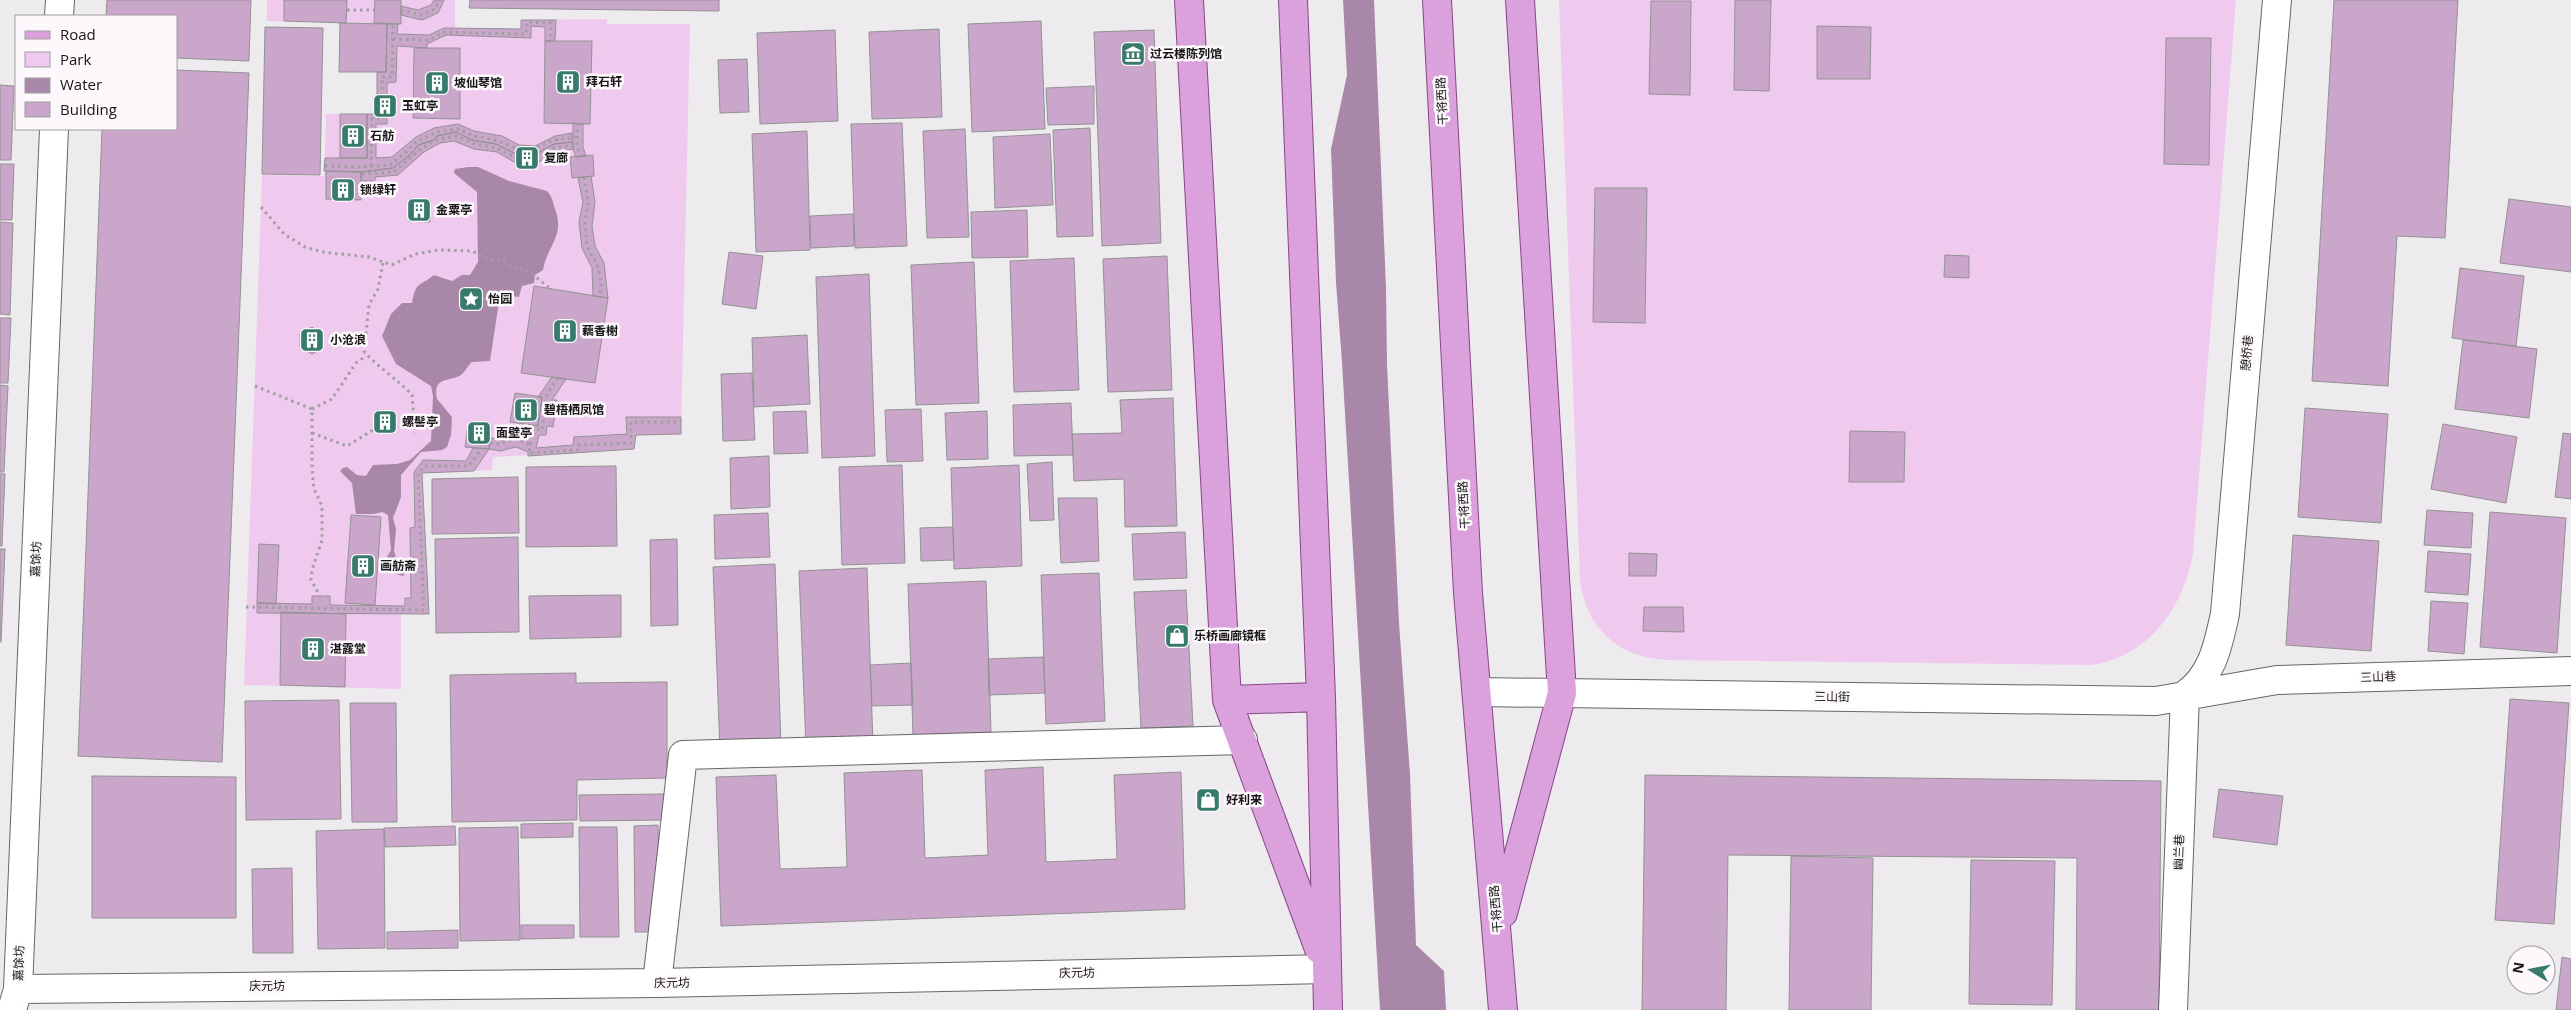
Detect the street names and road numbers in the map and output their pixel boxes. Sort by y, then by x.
street label: 干将西路 [1432,77,1451,125]
street label: 憩桥巷 [2236,334,2257,372]
street label: 干将西路 [1454,481,1473,529]
street label: 嘉馀坊 [26,541,45,577]
street label: 三山巷 [2360,667,2396,686]
street label: 三山街 [1814,688,1850,705]
street label: 幽兰巷 [2169,834,2188,870]
street label: 干将西路 [1485,884,1506,934]
street label: 嘉馀坊 [9,945,28,981]
street label: 庆元坊 [1059,964,1095,981]
street label: 庆元坊 [654,974,690,991]
street label: 庆元坊 [249,977,285,994]

